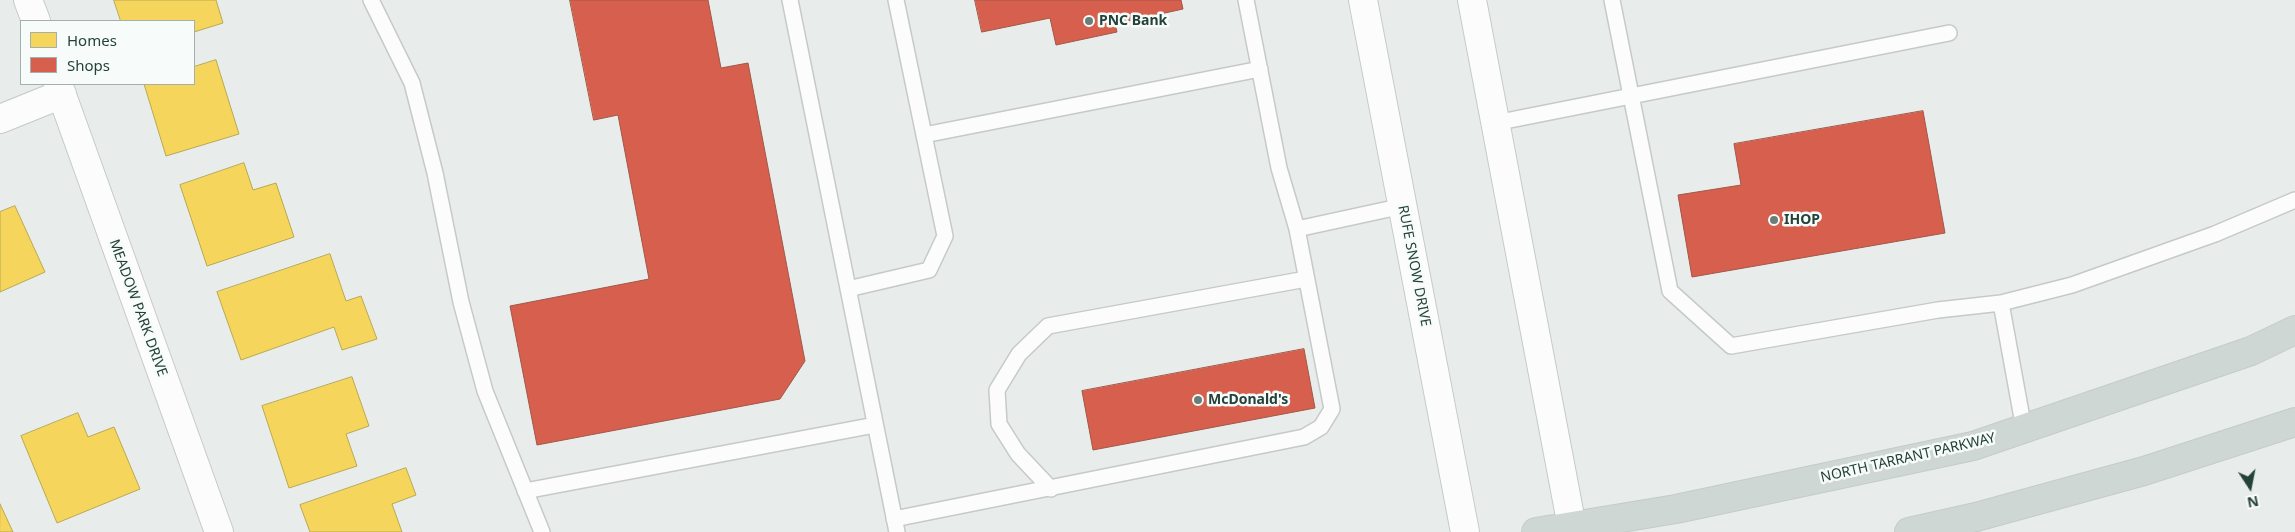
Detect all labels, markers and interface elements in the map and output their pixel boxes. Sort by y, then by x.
place label: PNC Bank [1099,13,1167,29]
marker: PNC Bank [1083,15,1095,27]
legend [20,20,195,85]
text: Homes [67,30,117,50]
text: Shops [67,55,110,75]
street label: RUFE SNOW DRIVE [1394,204,1434,328]
place label: IHOP [1784,212,1820,228]
marker: IHOP [1768,214,1780,226]
street label: MEADOW PARK DRIVE [105,237,171,379]
place label: McDonald's [1208,392,1288,408]
marker: McDonald's [1192,394,1204,406]
street label: NORTH TARRANT PARKWAY [1819,430,1997,486]
north arrow [2225,462,2275,512]
text: N [2246,492,2260,513]

